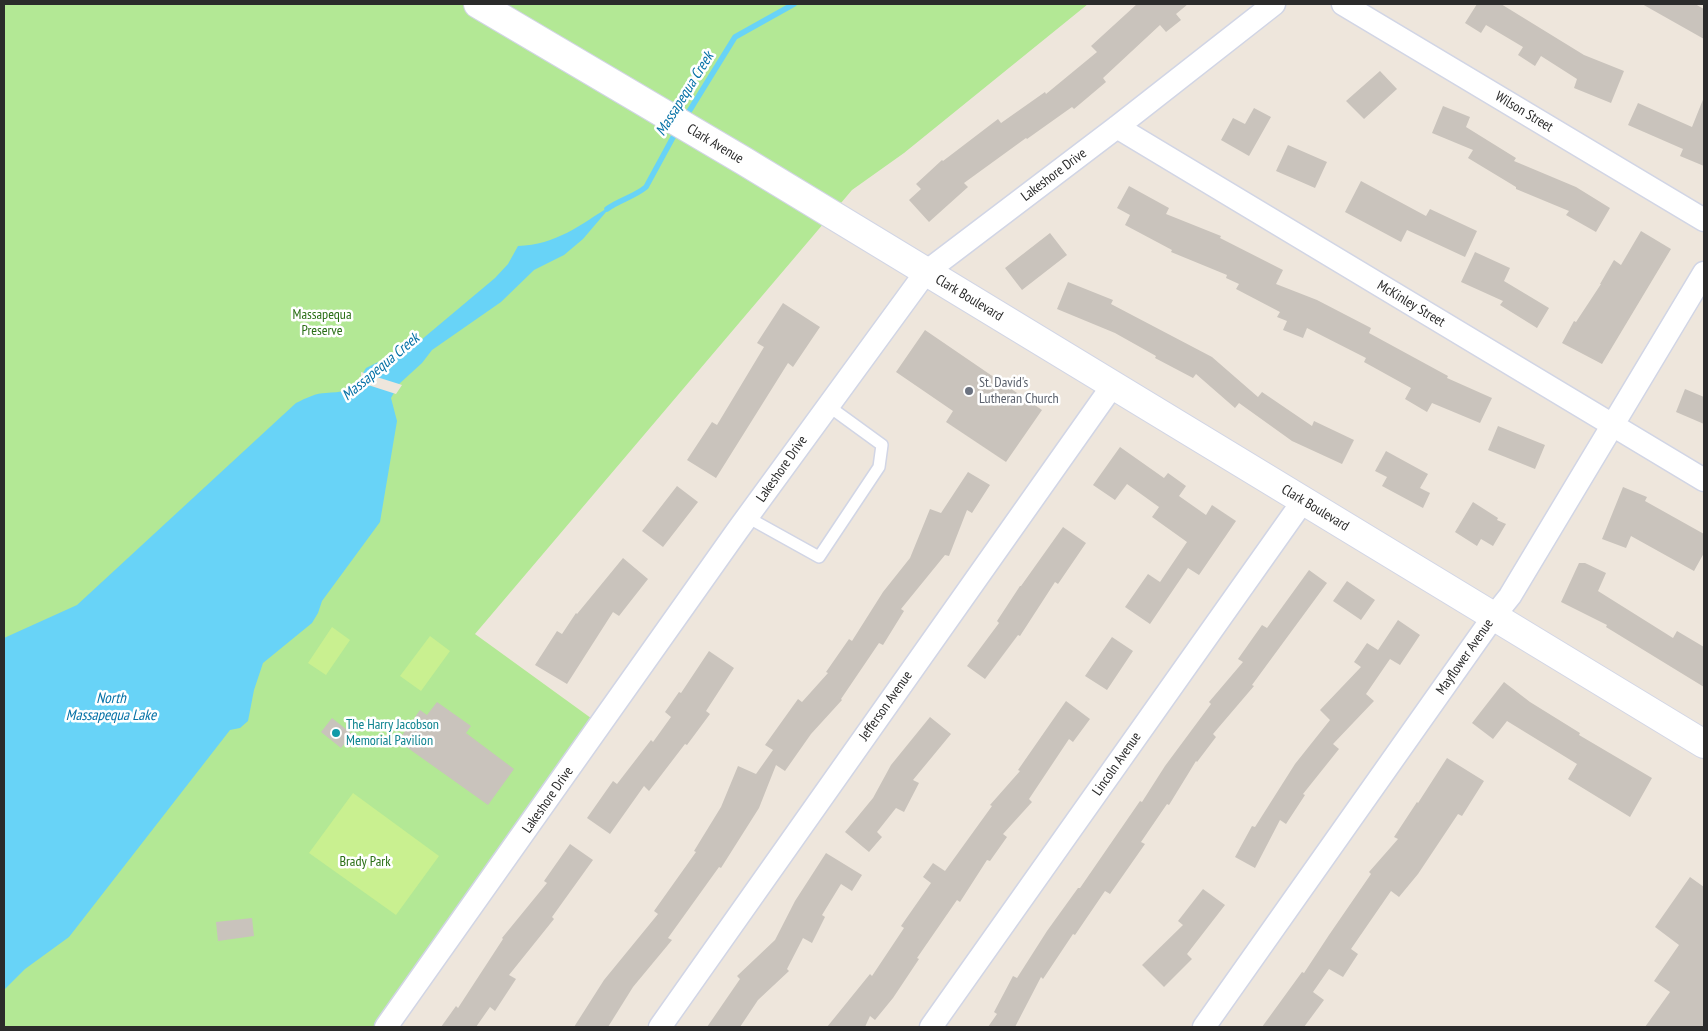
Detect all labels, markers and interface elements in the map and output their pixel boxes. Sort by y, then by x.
water label: Massapequa Creek [652,49,718,139]
street label: Wilson Street [1492,88,1556,136]
street label: Clark Avenue [684,121,746,167]
street label: Lakeshore Drive [1018,145,1090,205]
street label: Clark Boulevard [932,271,1006,325]
street label: McKinley Street [1374,277,1448,331]
park label: Massapequa Preserve [292,307,352,340]
water label: Massapequa Creek [339,329,423,405]
place label: St. David's Lutheran Church [979,375,1059,408]
marker: St. David's Lutheran Church [963,385,975,397]
street label: Lakeshore Drive [753,433,811,505]
street label: Clark Boulevard [1278,481,1352,535]
street label: Mayflower Avenue [1433,616,1497,698]
street label: Jefferson Avenue [856,668,916,744]
water label: North Massapequa Lake [66,690,156,725]
place label: The Harry Jacobson Memorial Pavilion [346,717,439,750]
marker: The Harry Jacobson Memorial Pavilion [330,727,342,739]
street label: Lincoln Avenue [1089,729,1145,799]
street label: Lakeshore Drive [519,764,577,836]
park label: Brady Park [339,854,391,870]

